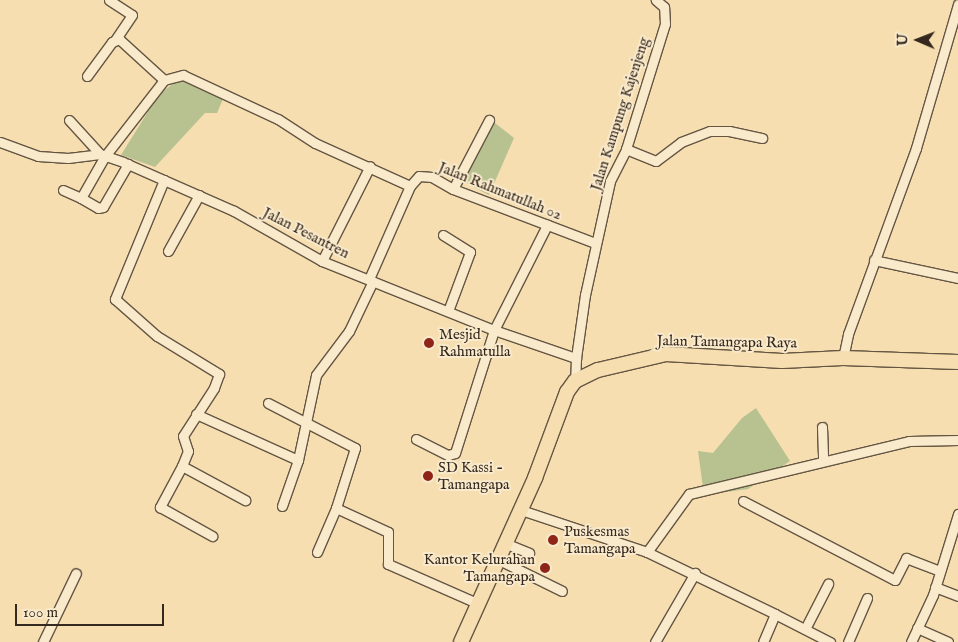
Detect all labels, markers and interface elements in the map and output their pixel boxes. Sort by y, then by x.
north arrow [893,15,943,65]
text: U [894,34,912,46]
street label: Jalan Kampung Kajenjeng [587,35,653,193]
street label: Jalan Rahmatullah 02 [436,158,564,224]
street label: Jalan Pesantren [260,203,352,263]
place label: Mesjid Rahmatulla [439,325,510,360]
street label: Jalan Tamangapa Raya [657,332,797,352]
marker: Mesjid Rahmatulla [423,337,435,349]
place label: SD Kassi - Tamangapa [438,458,510,493]
marker: SD Kassi - Tamangapa [422,470,434,482]
place label: Puskesmas Tamangapa [564,522,636,557]
marker: Puskesmas Tamangapa [546,533,560,547]
place label: Kantor Kelurahan Tamangapa [424,550,535,585]
marker: Kantor Kelurahan Tamangapa [539,562,551,574]
scale bar [18,594,166,626]
text: 100 m [23,603,58,622]

